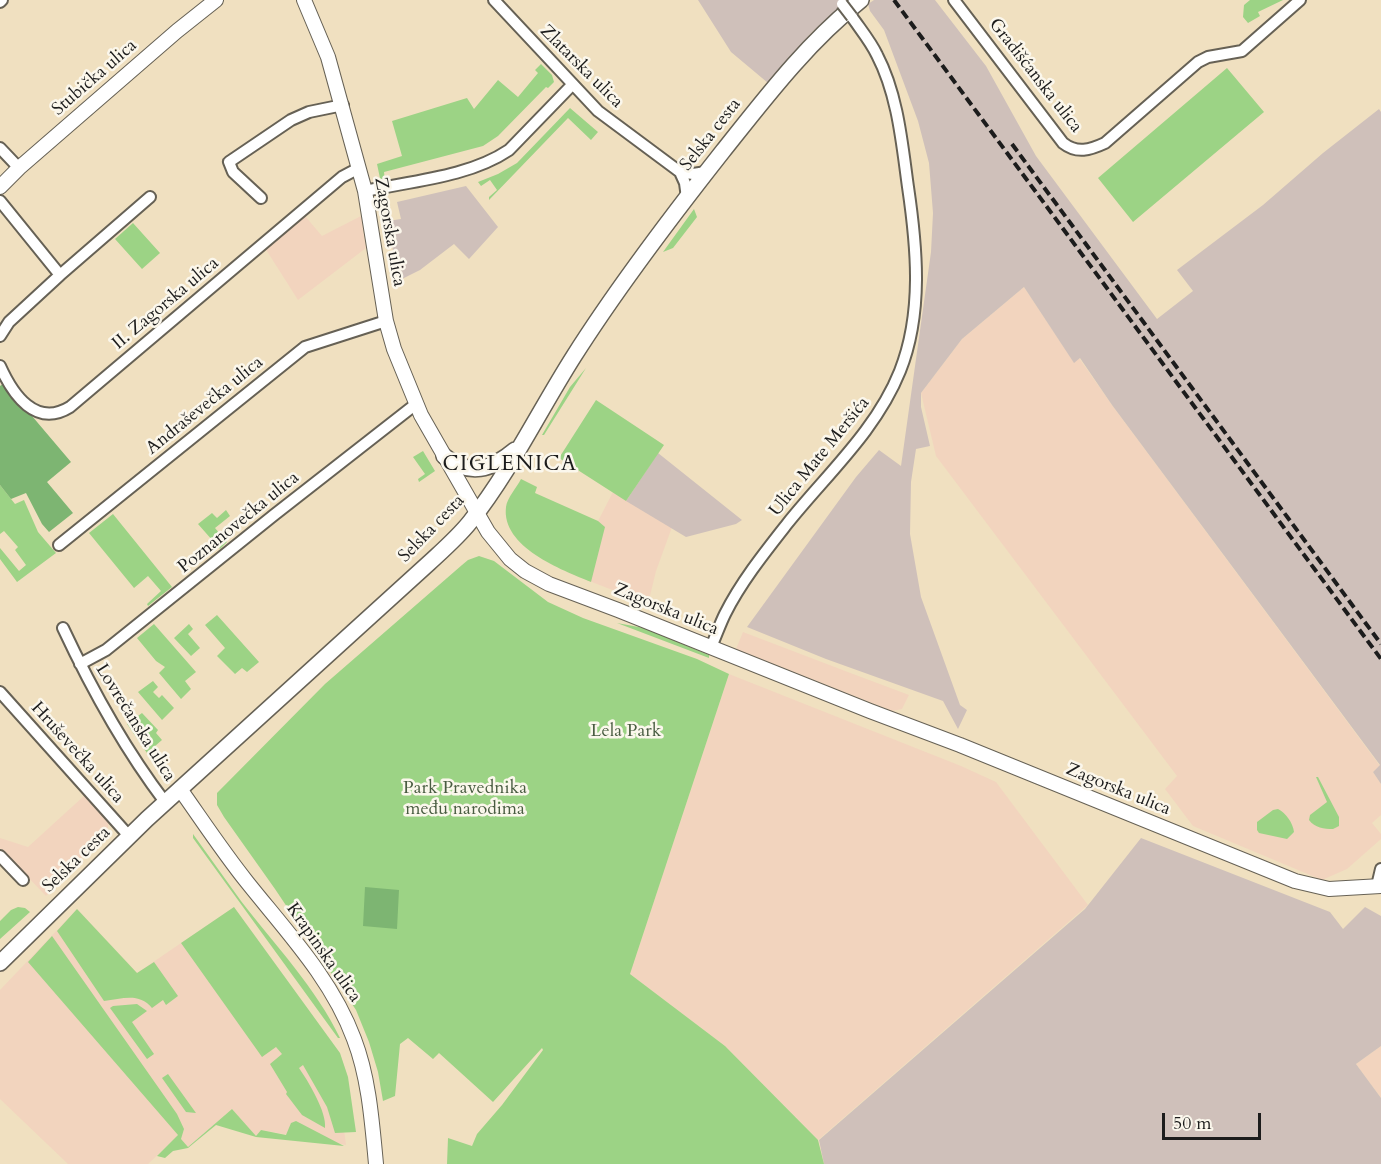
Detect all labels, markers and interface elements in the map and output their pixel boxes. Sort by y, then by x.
street label: Gradišćanska ulica [984,14,1086,138]
street label: Zlatarska ulica [535,21,627,113]
street label: Stubička ulica [48,35,142,121]
street label: Selska cesta [676,95,746,175]
street label: Zagorska ulica [369,176,409,288]
street label: II. Zagorska ulica [108,253,224,355]
street label: Andraševečka ulica [142,352,268,460]
street label: Ulica Mate Meršića [765,393,875,521]
district label: CIGLENICA [442,452,578,478]
street label: Poznanovečka ulica [174,468,304,578]
street label: Selska cesta [394,491,470,567]
street label: Zagorska ulica [611,579,721,641]
street label: Lovrečanska ulica [90,660,180,786]
street label: Hruševečka ulica [26,698,128,808]
park label: Lela Park [591,721,661,743]
street label: Zagorska ulica [1063,759,1173,821]
park label: Park Pravednika među narodima [403,778,527,820]
street label: Selska cesta [39,822,115,898]
street label: Krapinska ulica [281,899,365,1007]
scale bar [1165,1101,1264,1139]
text: 50 m [1173,1111,1212,1136]

